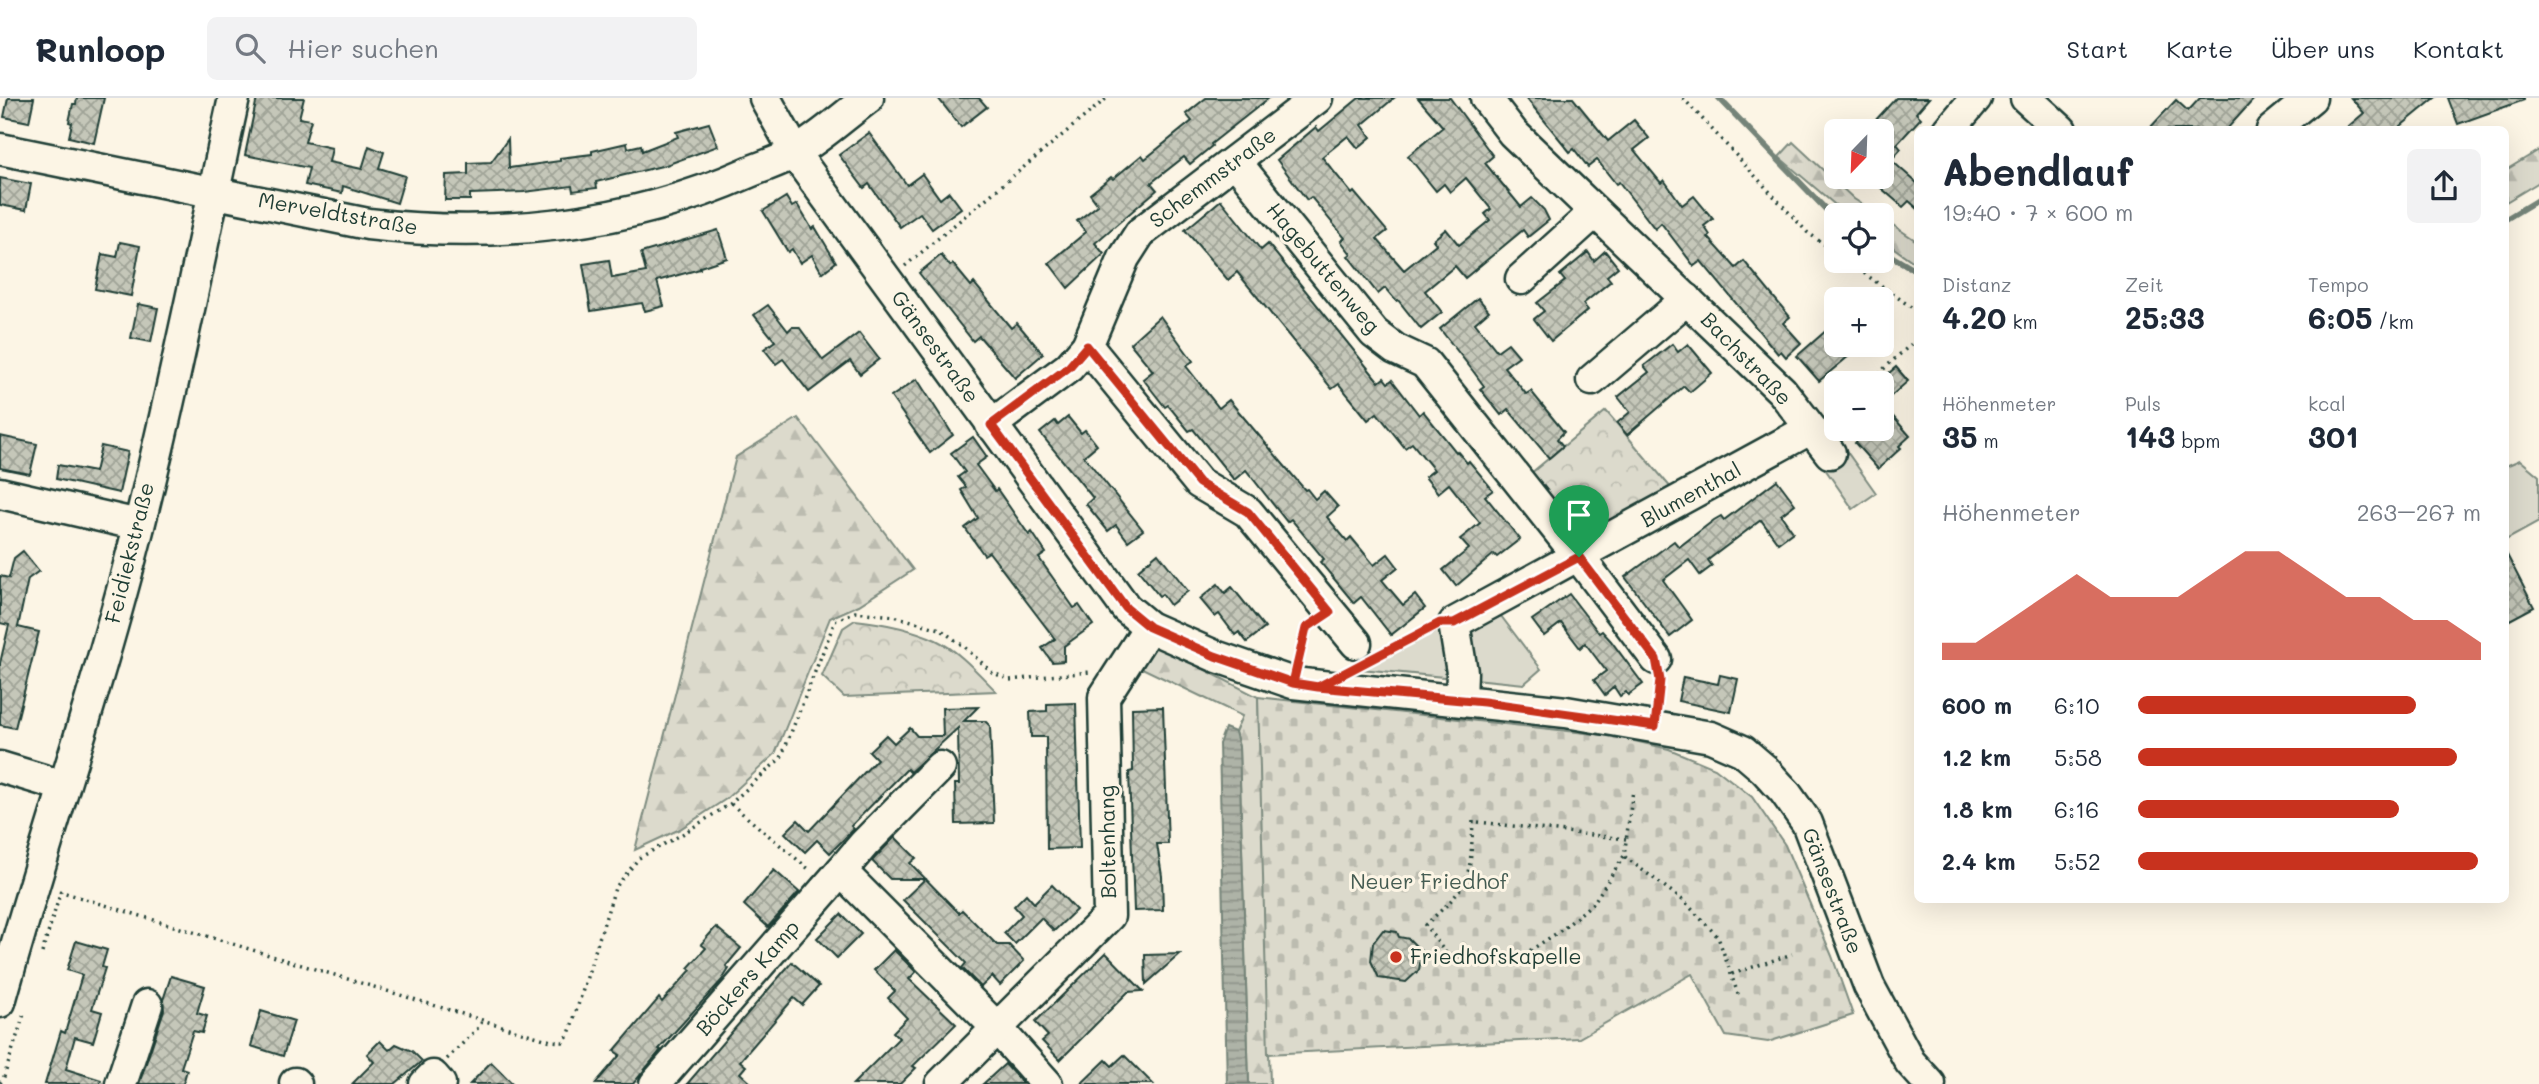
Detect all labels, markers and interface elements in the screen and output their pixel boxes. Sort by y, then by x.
search box [207,17,697,80]
text: Runloop [35,27,165,70]
icon: search [231,29,269,67]
text: Hier suchen [287,31,439,65]
text: Start [2066,33,2128,64]
text: Karte [2166,33,2233,64]
text: Über uns [2271,33,2375,64]
text: Kontakt [2413,33,2504,64]
north arrow [1824,119,1894,189]
map controls [1824,119,1894,441]
street label: Schemmstraße [1143,120,1281,233]
text: Abendlauf [1942,146,2133,196]
button: share [2407,149,2481,223]
street label: Merveldtstraße [256,185,420,240]
street label: Hagebuttenweg [1262,196,1387,338]
text: 19:40 · 7 × 600 m [1942,197,2133,227]
button: locate [1824,203,1894,273]
text: Distanz [1942,272,2011,297]
text: Zeit [2125,272,2164,297]
text: Tempo [2308,272,2368,297]
street label: Gänsestraße [886,284,986,408]
button: + [1824,287,1894,357]
text: 4.20 [1942,297,2006,337]
text: 25:33 [2125,297,2205,337]
text: 6:05 [2308,297,2372,337]
street label: Bachstraße [1696,306,1798,410]
text: km [2006,309,2038,334]
text: /km [2372,309,2414,334]
button: − [1824,371,1894,441]
text: Höhenmeter [1942,391,2056,416]
text: Puls [2125,391,2161,416]
text: kcal [2308,391,2346,416]
text: 35 [1942,416,1978,456]
text: 143 [2125,416,2175,456]
text: 301 [2308,416,2359,456]
text: m [1978,428,1999,453]
text: bpm [2175,428,2220,453]
street label: Blumenthal [1635,455,1745,532]
street label: Feidiekstraße [98,479,159,626]
pin [1549,485,1609,557]
icon: arrive [1560,496,1598,534]
text: Höhenmeter [1942,497,2080,527]
text: 263–267 m [2357,497,2481,527]
text: 600 m [1942,690,2012,720]
text: 6:10 [2054,690,2100,720]
text: 1.2 km [1942,742,2011,772]
text: 5:58 [2054,742,2102,772]
street label: Boltenhang [1092,785,1121,899]
text: 1.8 km [1942,794,2012,824]
text: 6:16 [2054,794,2099,824]
street label: Gänsestraße [1797,824,1870,957]
text: 2.4 km [1942,846,2015,876]
text: 5:52 [2054,846,2101,876]
park label: Neuer Friedhof [1350,867,1509,894]
street label: Böckers Kamp [689,913,805,1041]
place label: Friedhofskapelle [1410,942,1581,969]
marker: Friedhofskapelle [1388,949,1404,965]

